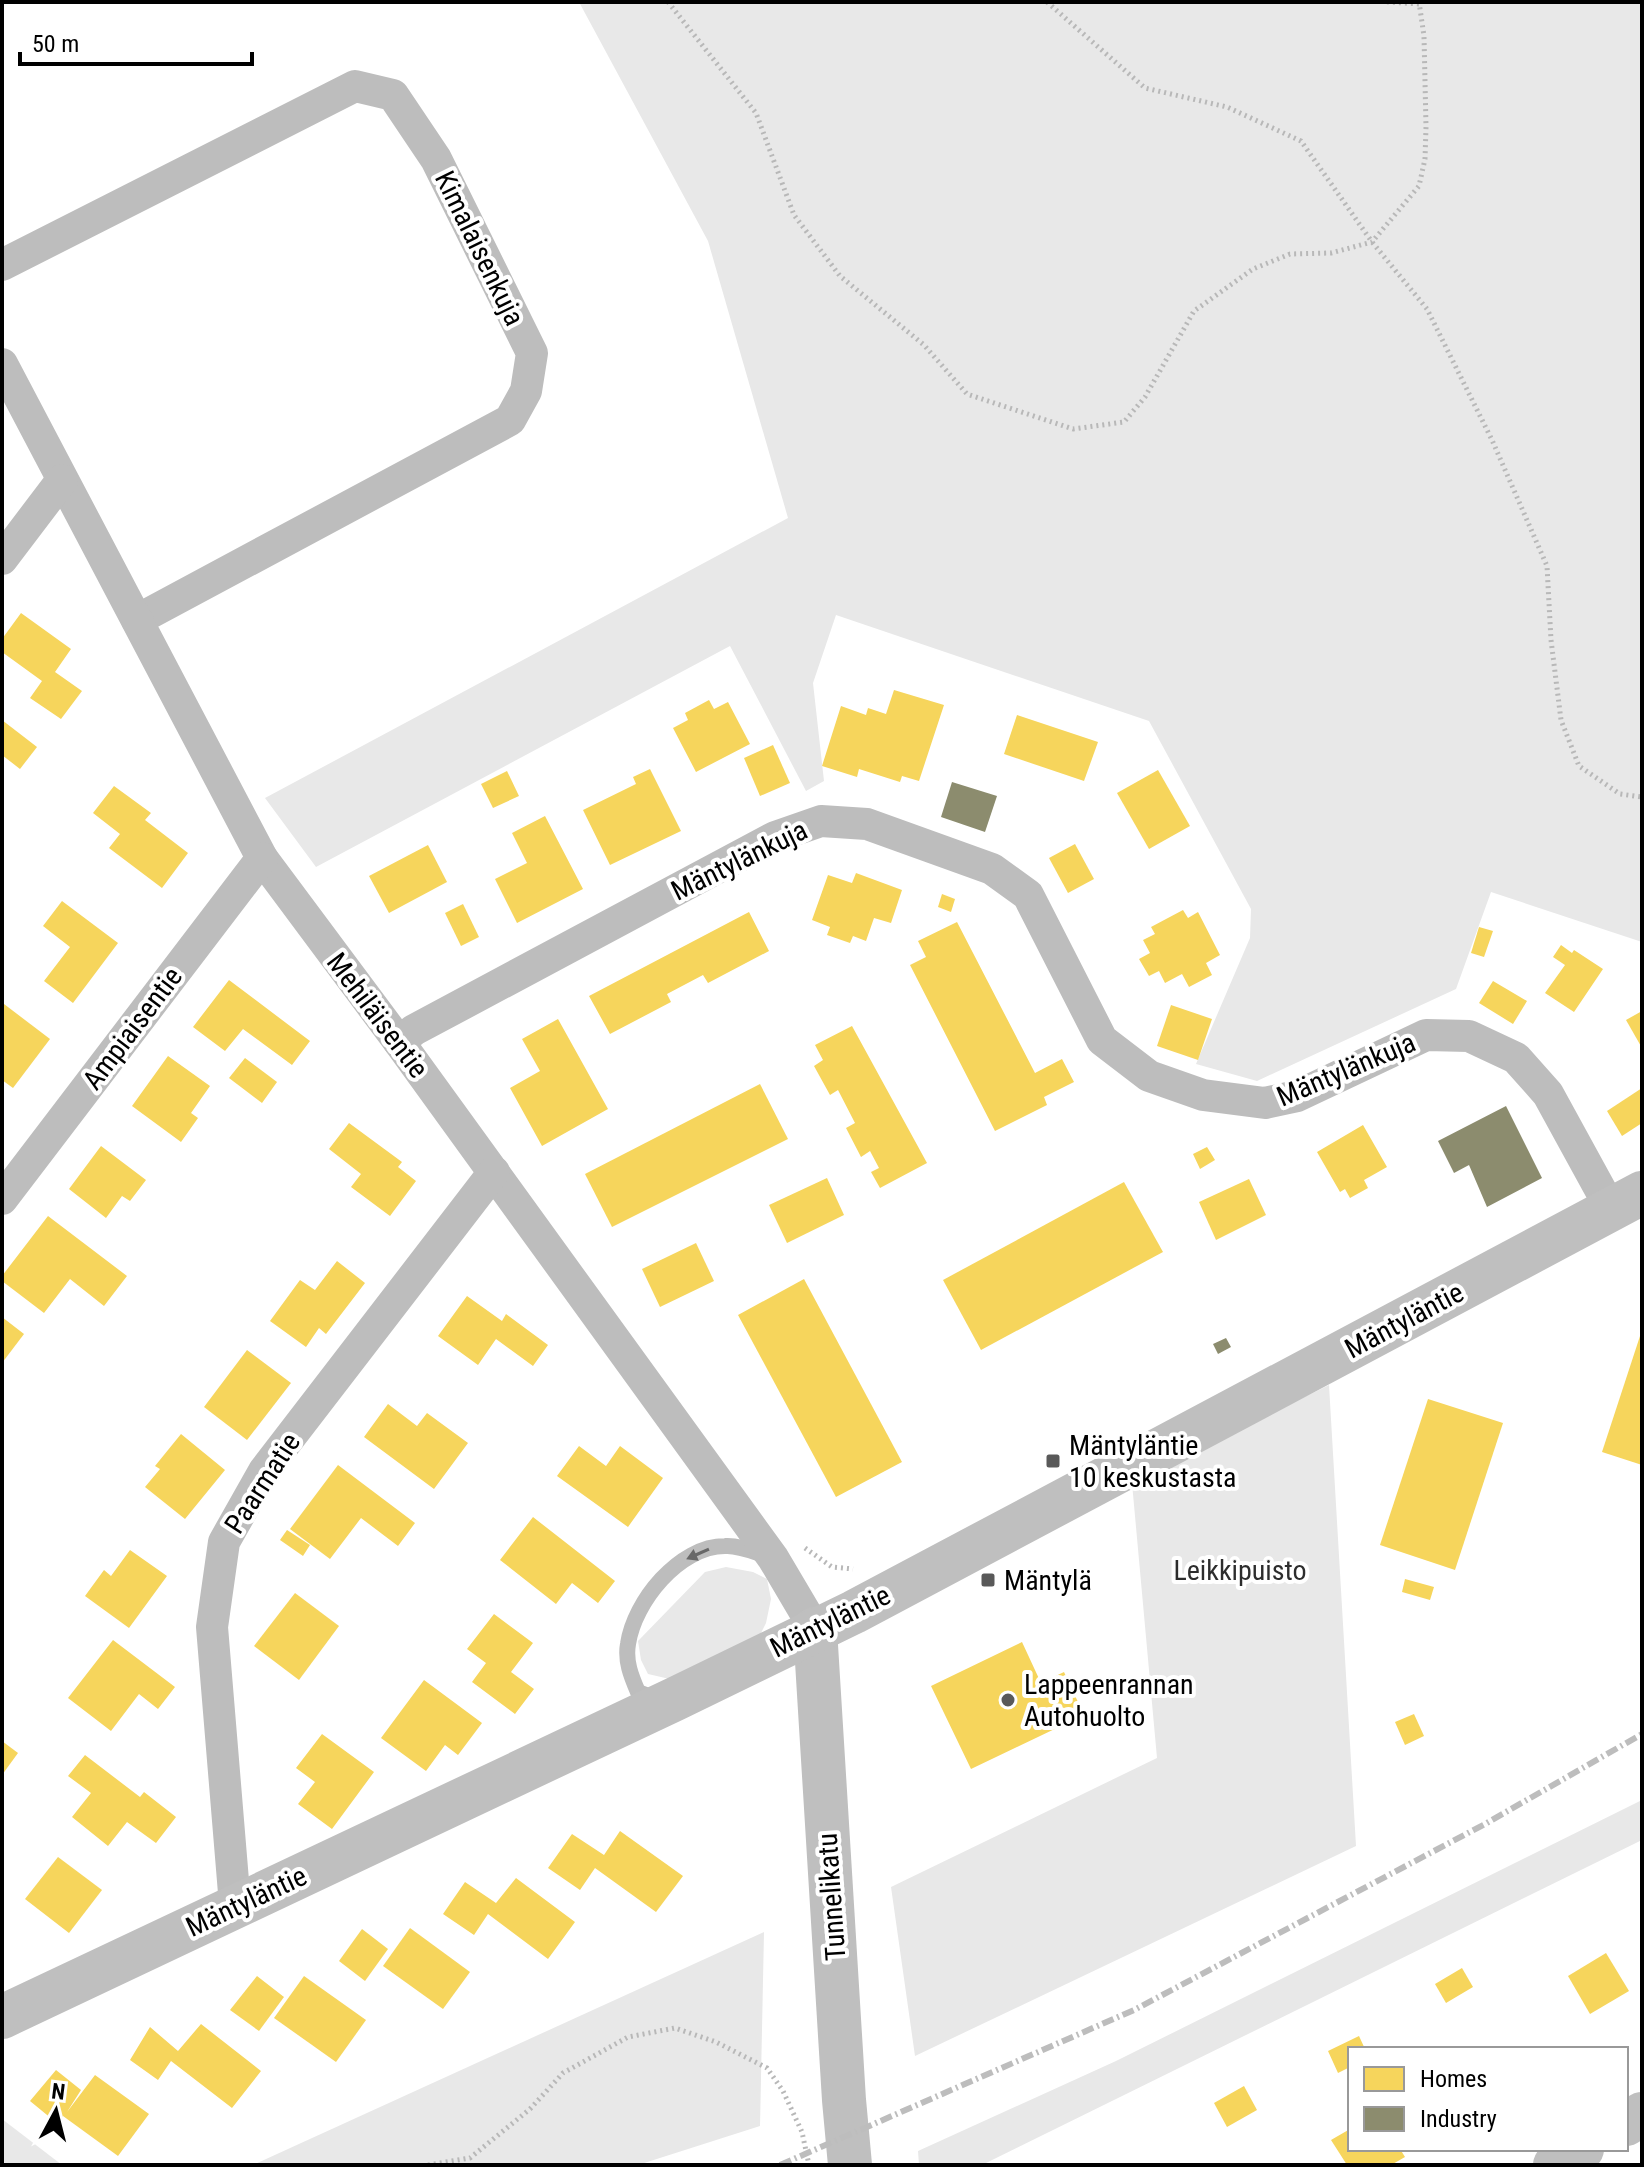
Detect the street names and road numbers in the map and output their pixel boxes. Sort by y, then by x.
street label: Kimalaisenkuja [428,166,531,331]
street label: Mäntylänkuja [666,813,813,908]
street label: Mehiläisentie [320,946,435,1084]
street label: Ampiaisentie [76,961,189,1096]
street label: Mäntylänkuja [1272,1025,1420,1113]
street label: Mäntyläntie [1339,1276,1469,1365]
street label: Paarmatie [218,1427,307,1540]
street label: Mäntyläntie [765,1578,896,1665]
street label: Tunnelikatu [811,1832,852,1962]
street label: Mäntyläntie [181,1859,312,1944]

